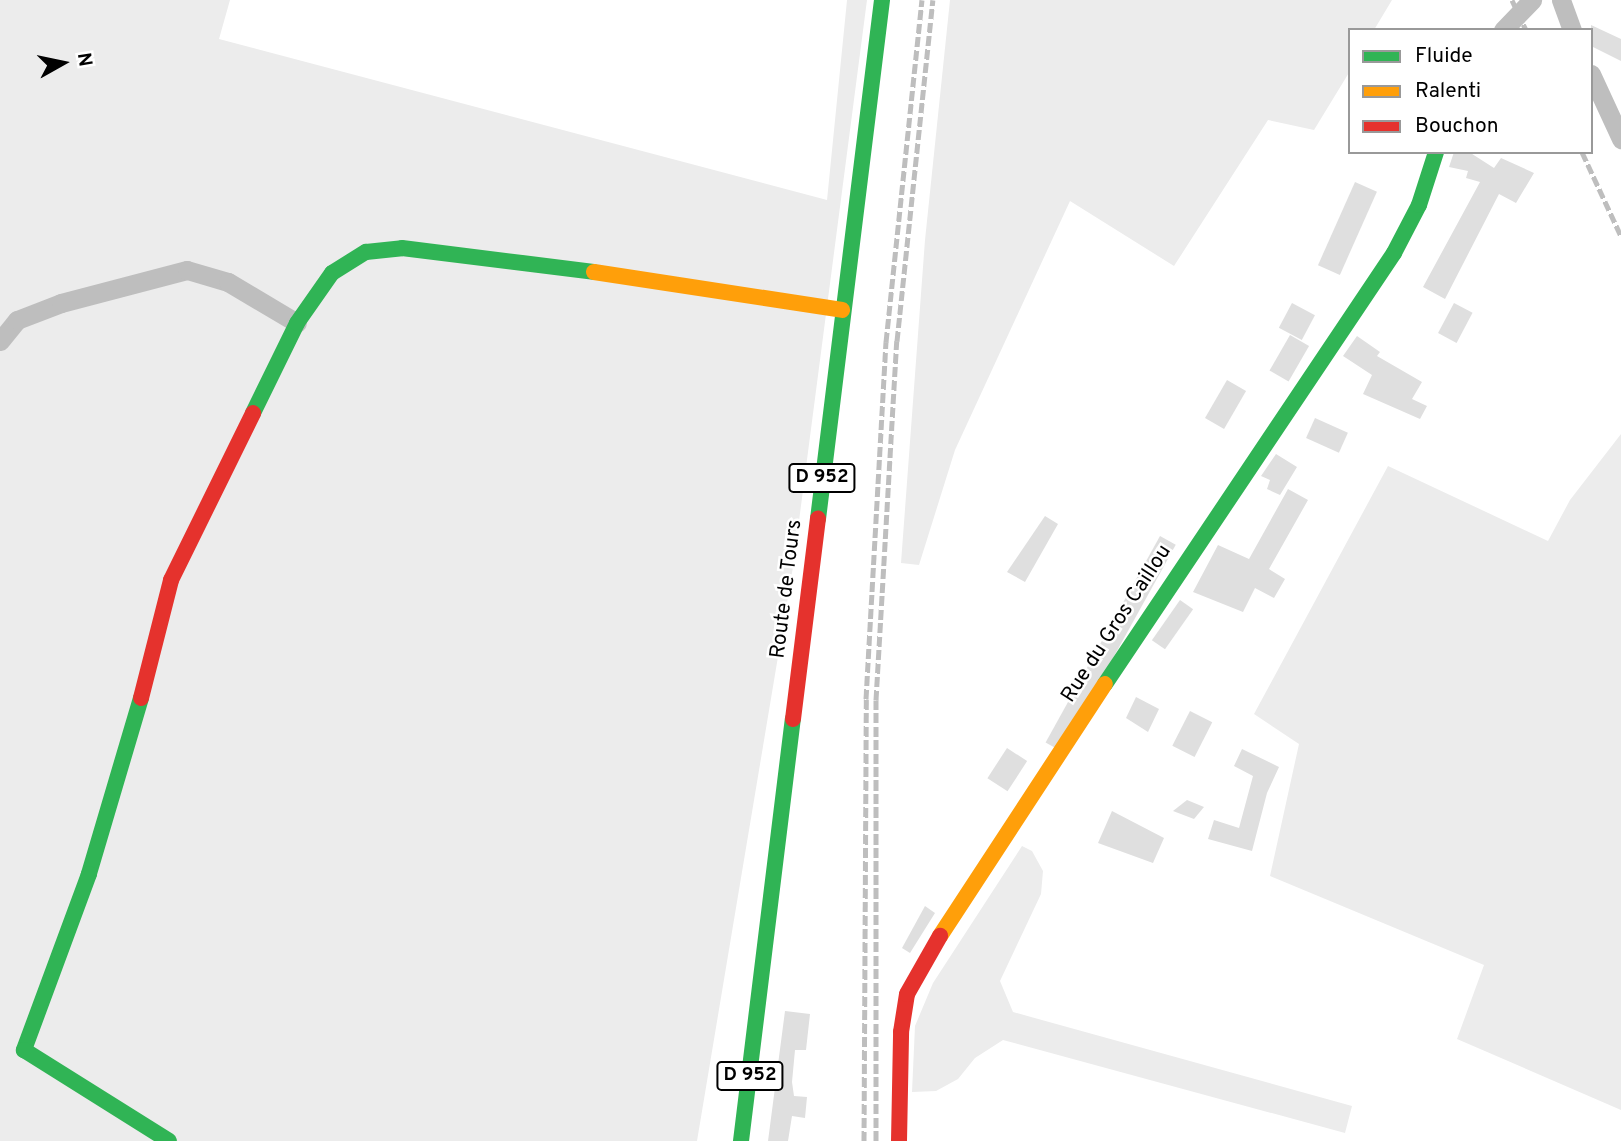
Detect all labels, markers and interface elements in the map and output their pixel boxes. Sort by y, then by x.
north arrow [28,28,98,98]
legend [1348,28,1593,154]
text: Fluide [1415,43,1473,70]
text: N [71,51,97,68]
text: Ralenti [1415,78,1481,105]
text: Bouchon [1415,113,1498,140]
road number: D 952 [787,463,857,494]
street label: Route de Tours [766,518,808,660]
street label: Rue du Gros Caillou [1057,540,1177,708]
road number: D 952 [715,1060,785,1092]

